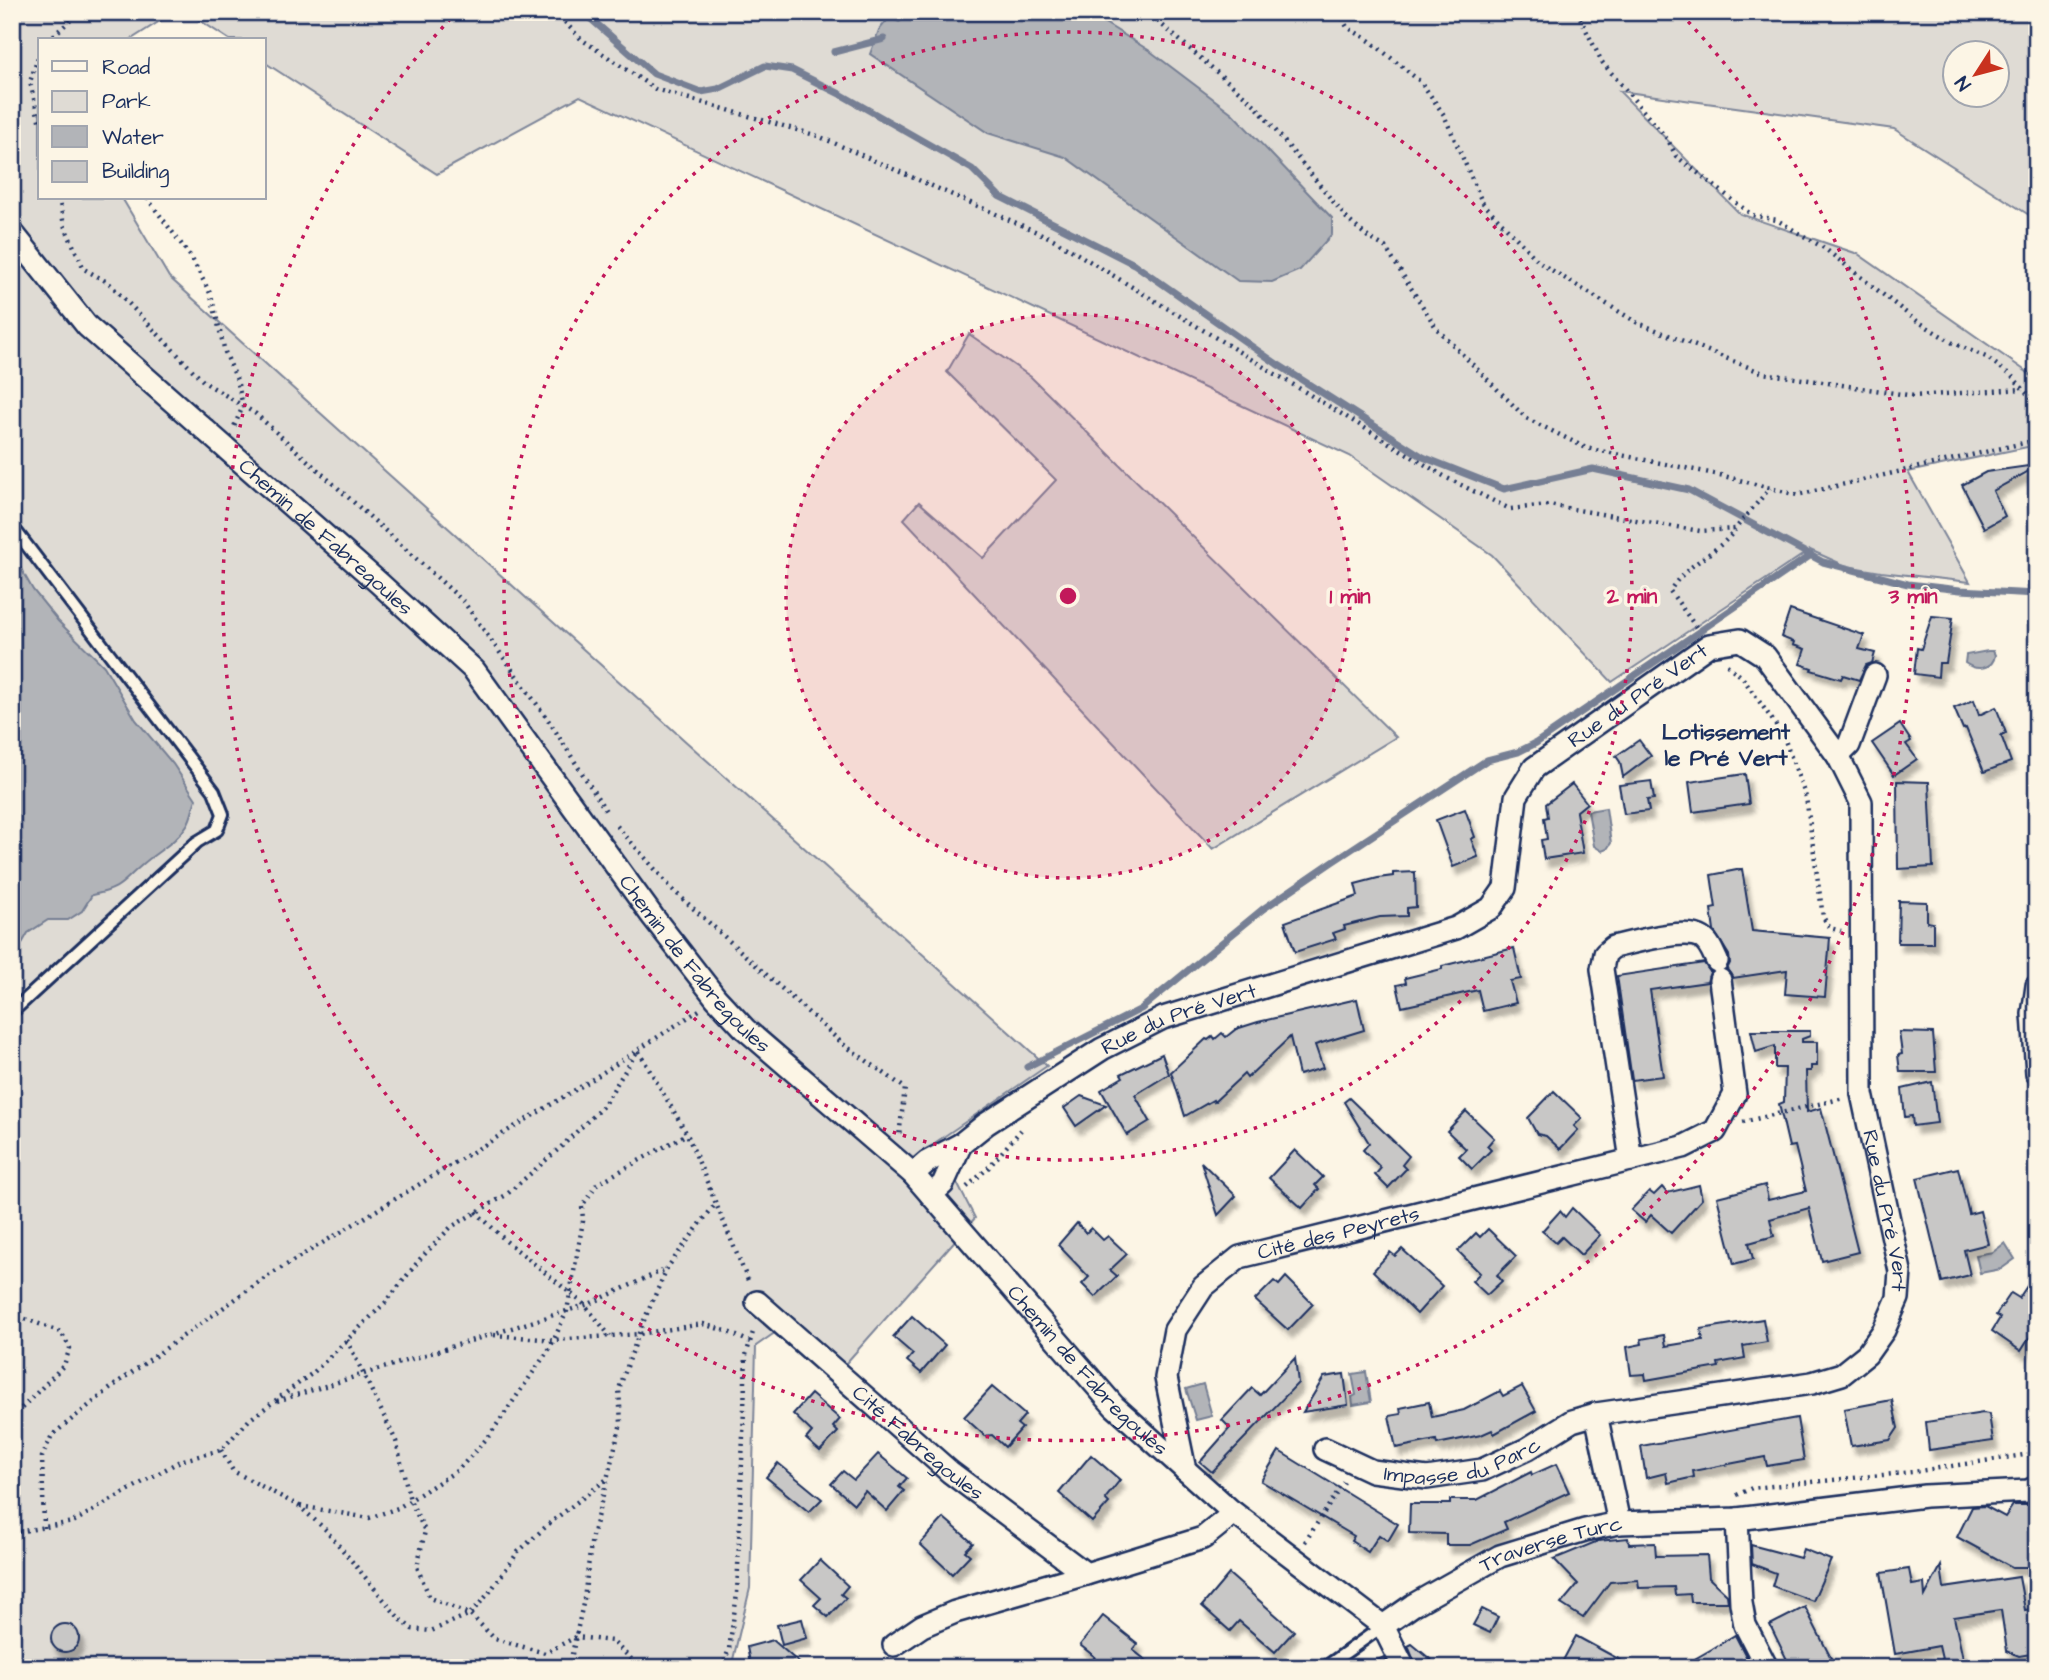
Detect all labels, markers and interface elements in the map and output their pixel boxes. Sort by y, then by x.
legend [38,38,266,200]
north arrow [1940,38,2010,108]
text: Road [102,53,150,82]
text: N [1949,70,1978,96]
text: Park [102,87,151,116]
text: Water [102,123,164,152]
text: Building [102,157,170,188]
street label: Chemin de Fabregoules [232,452,419,622]
text: 1 min [1329,582,1371,611]
text: 2 min [1606,582,1658,611]
text: 3 min [1887,582,1938,611]
centre of rings [1056,584,1080,608]
street label: Rue du Pré Vert [1562,636,1714,755]
district label: Lotissement le Pré Vert [1662,716,1791,774]
street label: Chemin de Fabregoules [612,869,777,1060]
street label: Rue du Pré Vert [1096,976,1261,1062]
street label: Rue du Pré Vert [1855,1127,1914,1293]
street label: Cité des Peyrets [1254,1199,1422,1267]
street label: Chemin de Fabregoules [1000,1279,1174,1463]
street label: Cité Fabregoules [846,1378,990,1508]
street label: Impasse du Parc [1382,1430,1546,1493]
street label: Traverse Turc [1474,1509,1625,1580]

